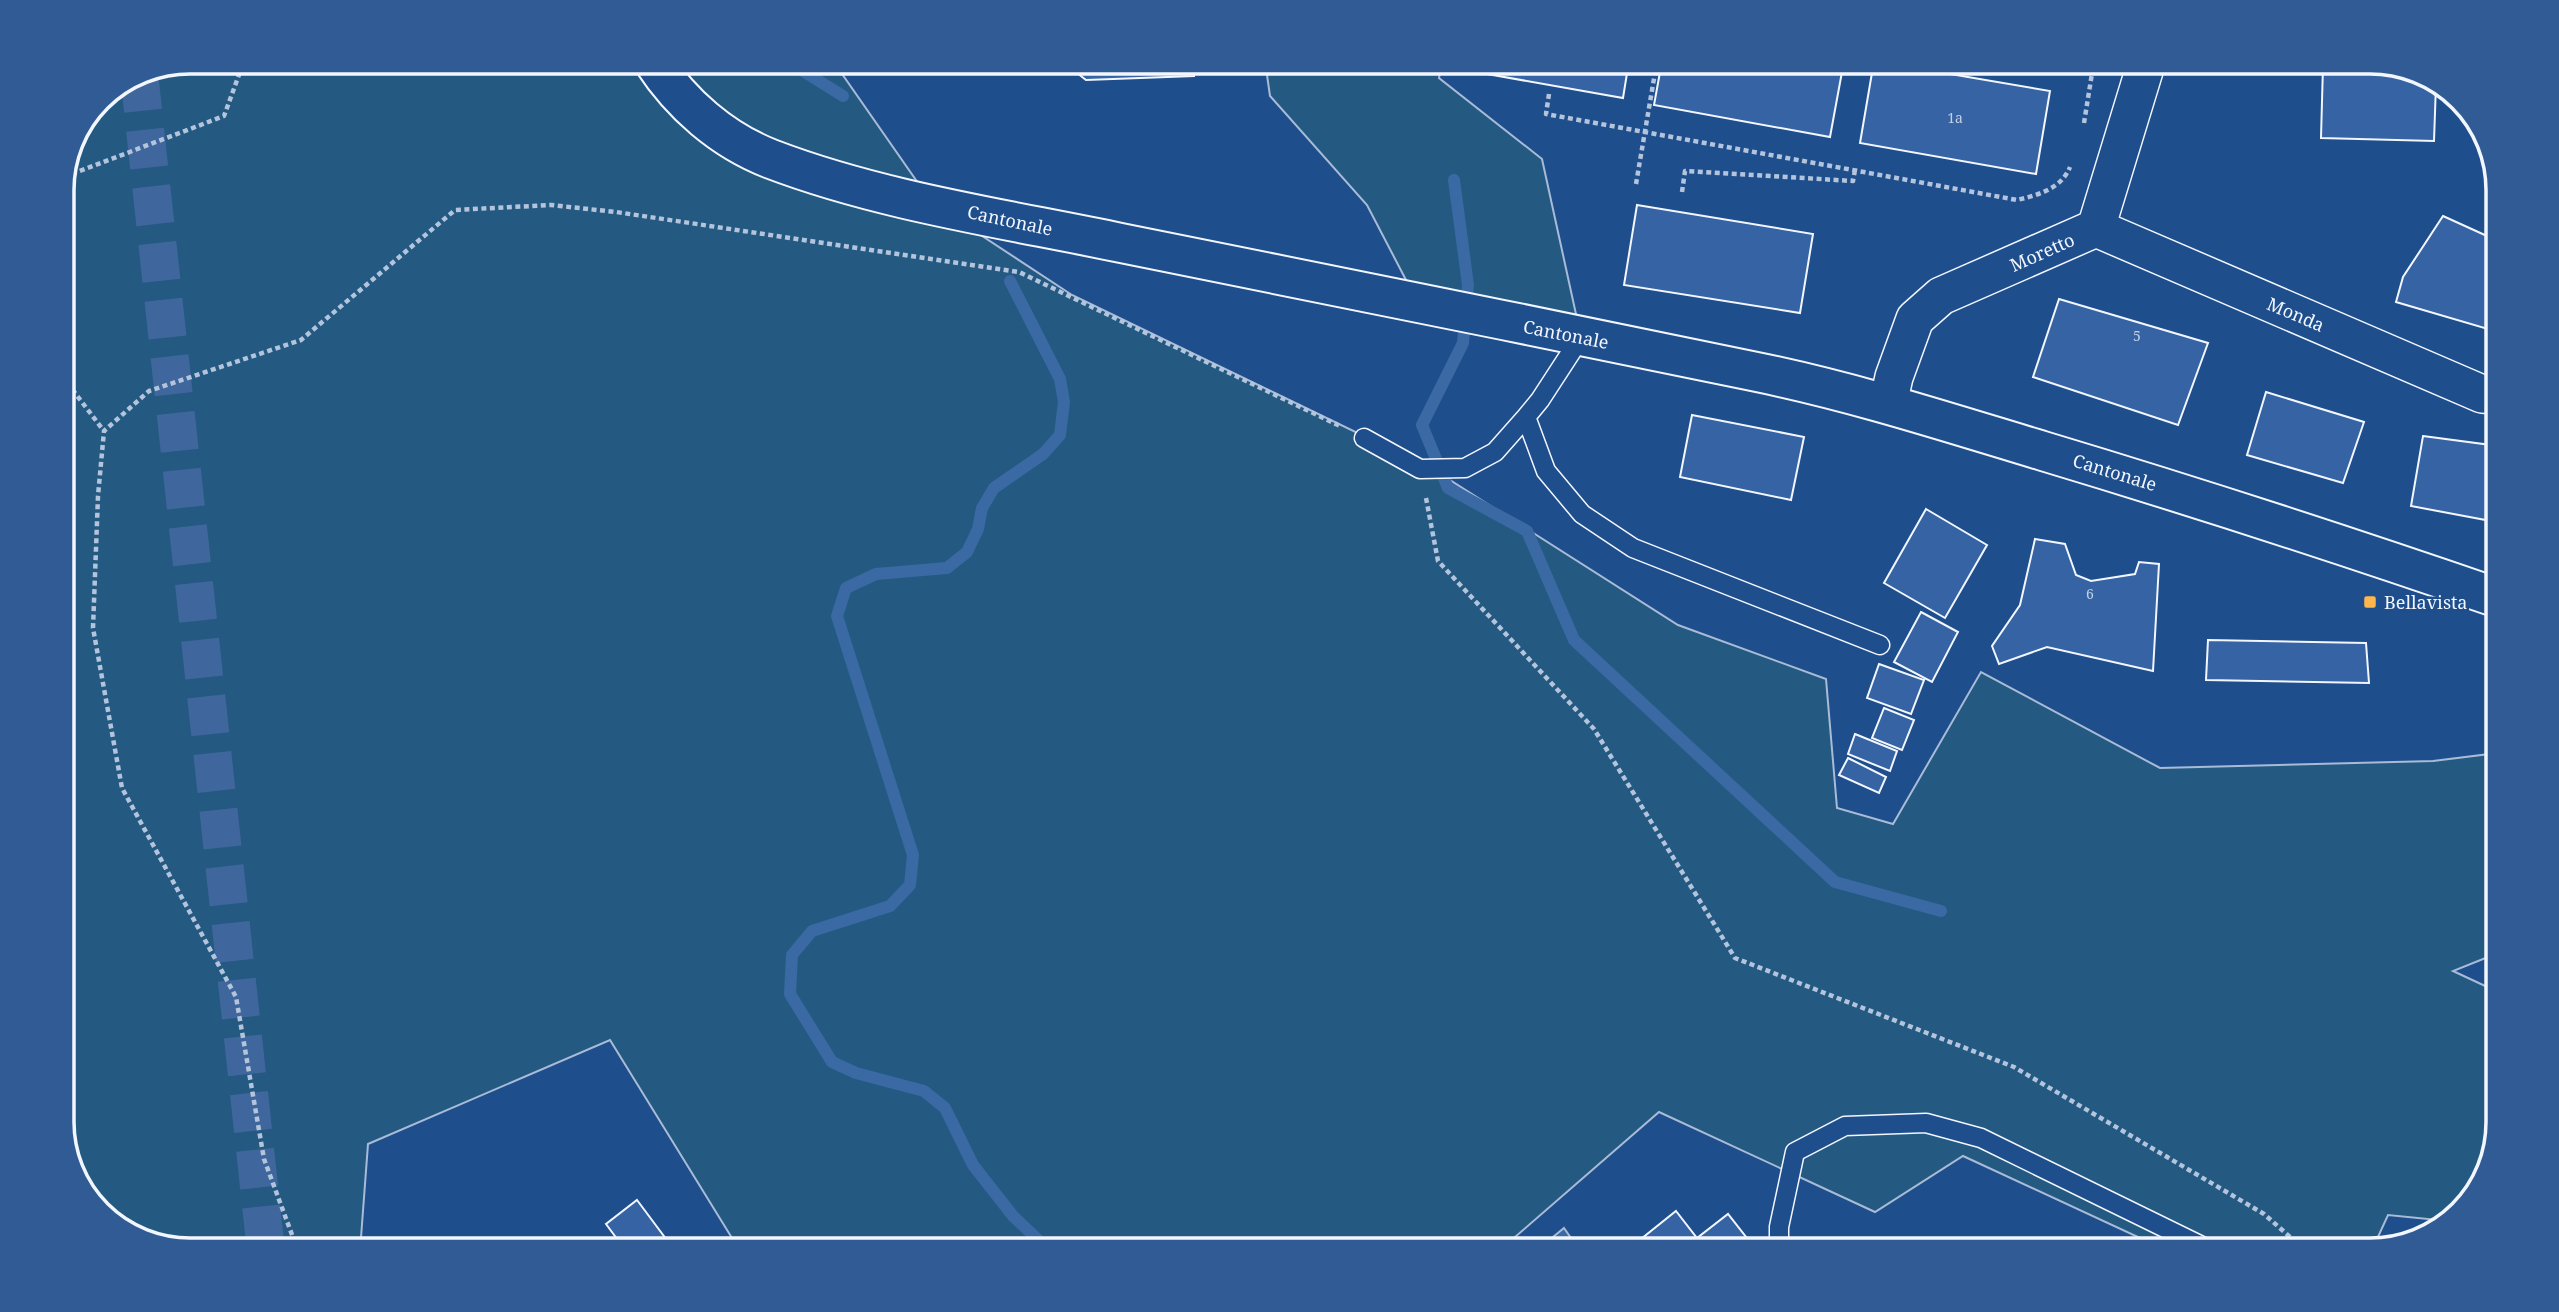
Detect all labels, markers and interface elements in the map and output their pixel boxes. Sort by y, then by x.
house number: 1a [1947,108,1963,127]
street label: Cantonale [965,199,1055,241]
street label: Moretto [2006,227,2078,277]
street label: Monda [2264,291,2328,337]
street label: Cantonale [1521,314,1611,354]
house number: 5 [2133,326,2141,345]
street label: Cantonale [2070,448,2160,496]
house number: 6 [2086,584,2094,603]
place label: Bellavista [2384,590,2467,614]
marker: Bellavista [2362,594,2378,610]

